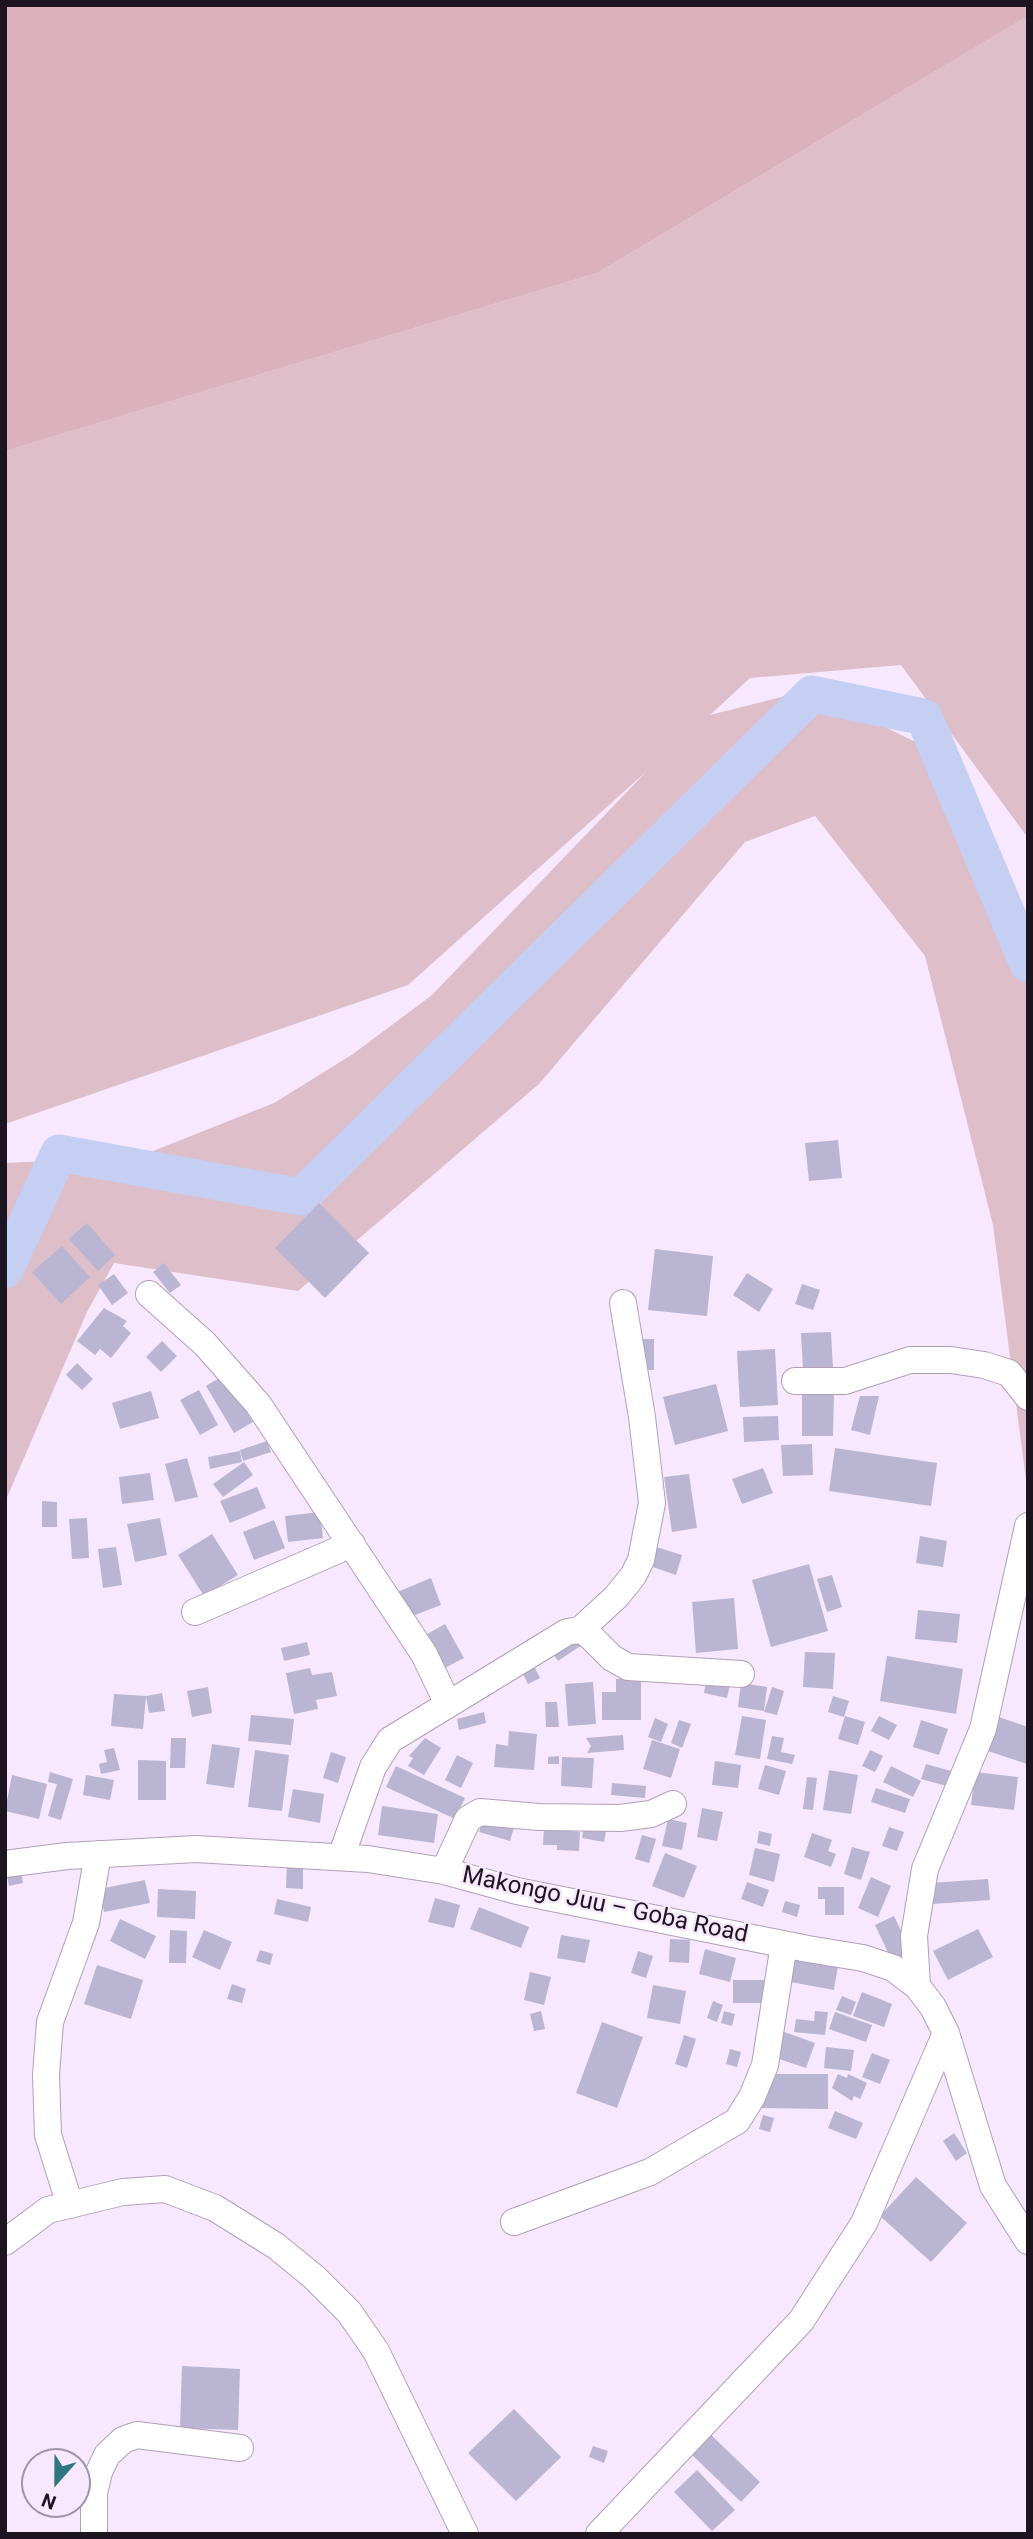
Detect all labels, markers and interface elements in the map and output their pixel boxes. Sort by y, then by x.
street label: Makongo Juu – Goba Road [460,1862,750,1950]
north arrow [21,2448,91,2518]
text: N [39,2488,59,2514]

